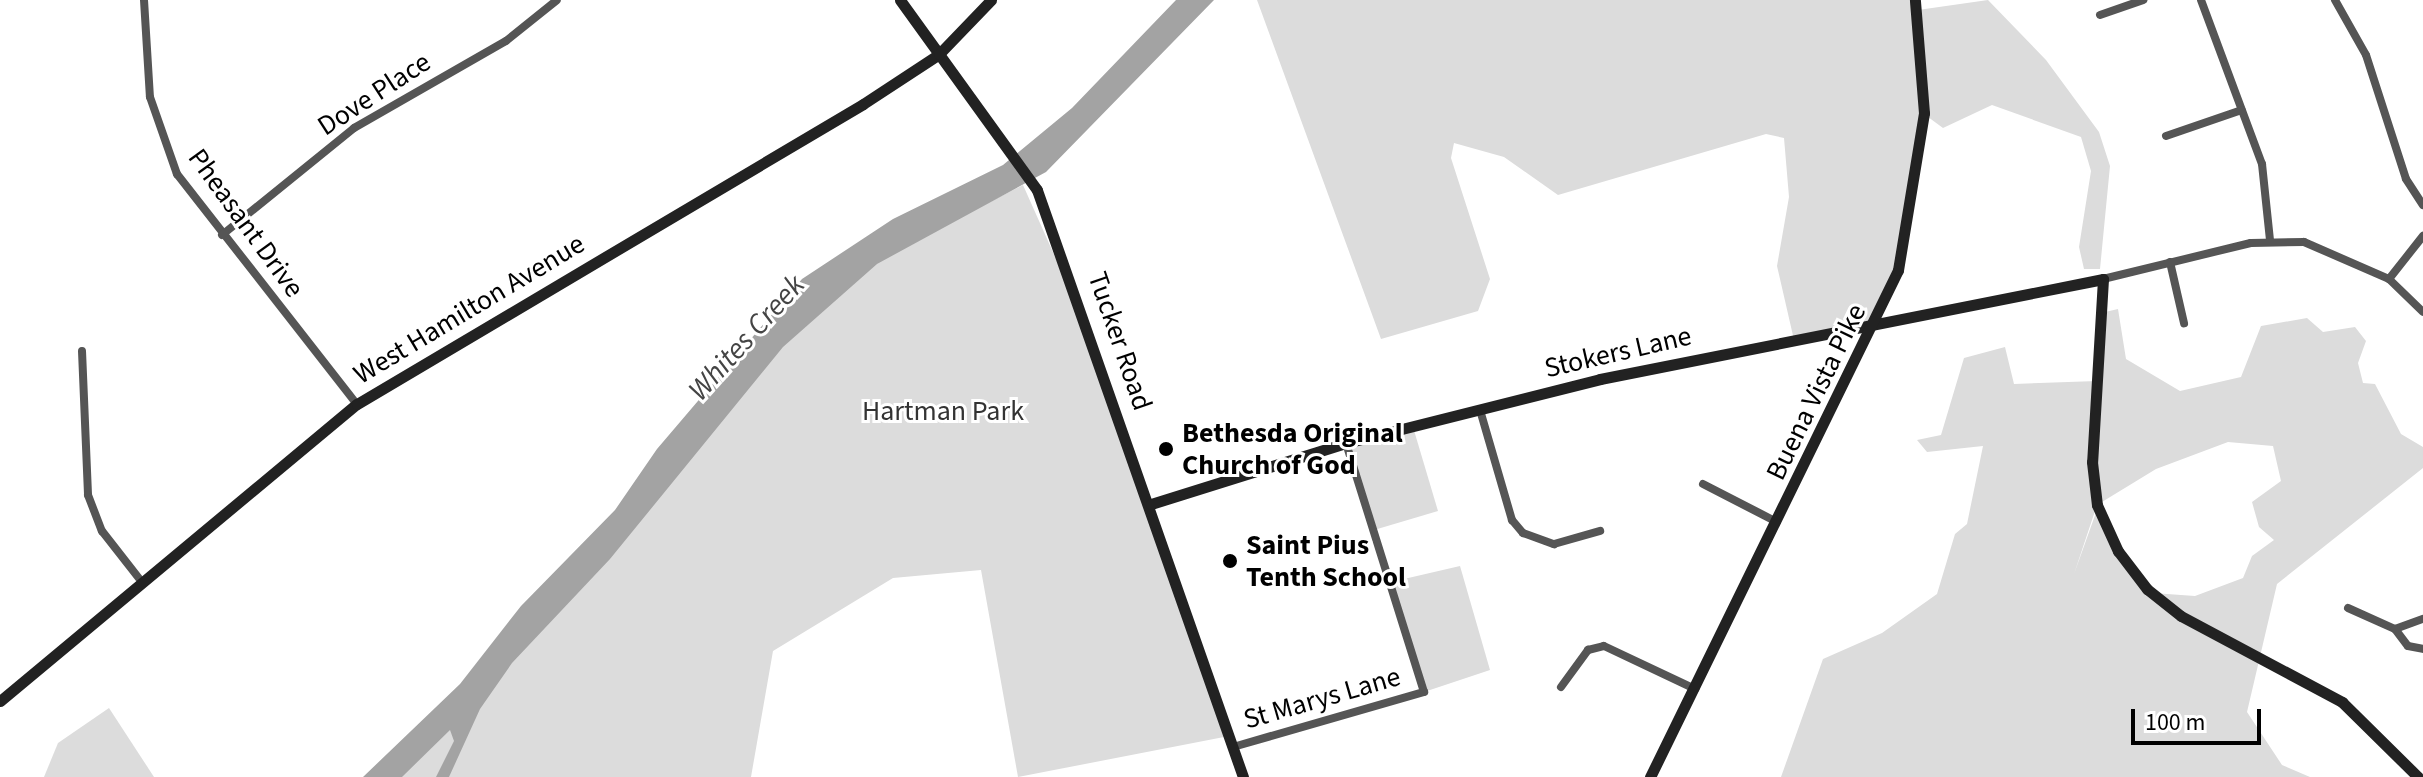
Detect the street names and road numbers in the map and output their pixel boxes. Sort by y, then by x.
street label: Dove Place [311,45,437,143]
street label: Pheasant Drive [181,142,311,304]
street label: West Hamilton Avenue [348,227,590,391]
street label: Tucker Road [1081,267,1159,415]
street label: Buena Vista Pike [1759,299,1873,485]
street label: Stokers Lane [1541,319,1695,385]
street label: St Marys Lane [1240,660,1404,736]

